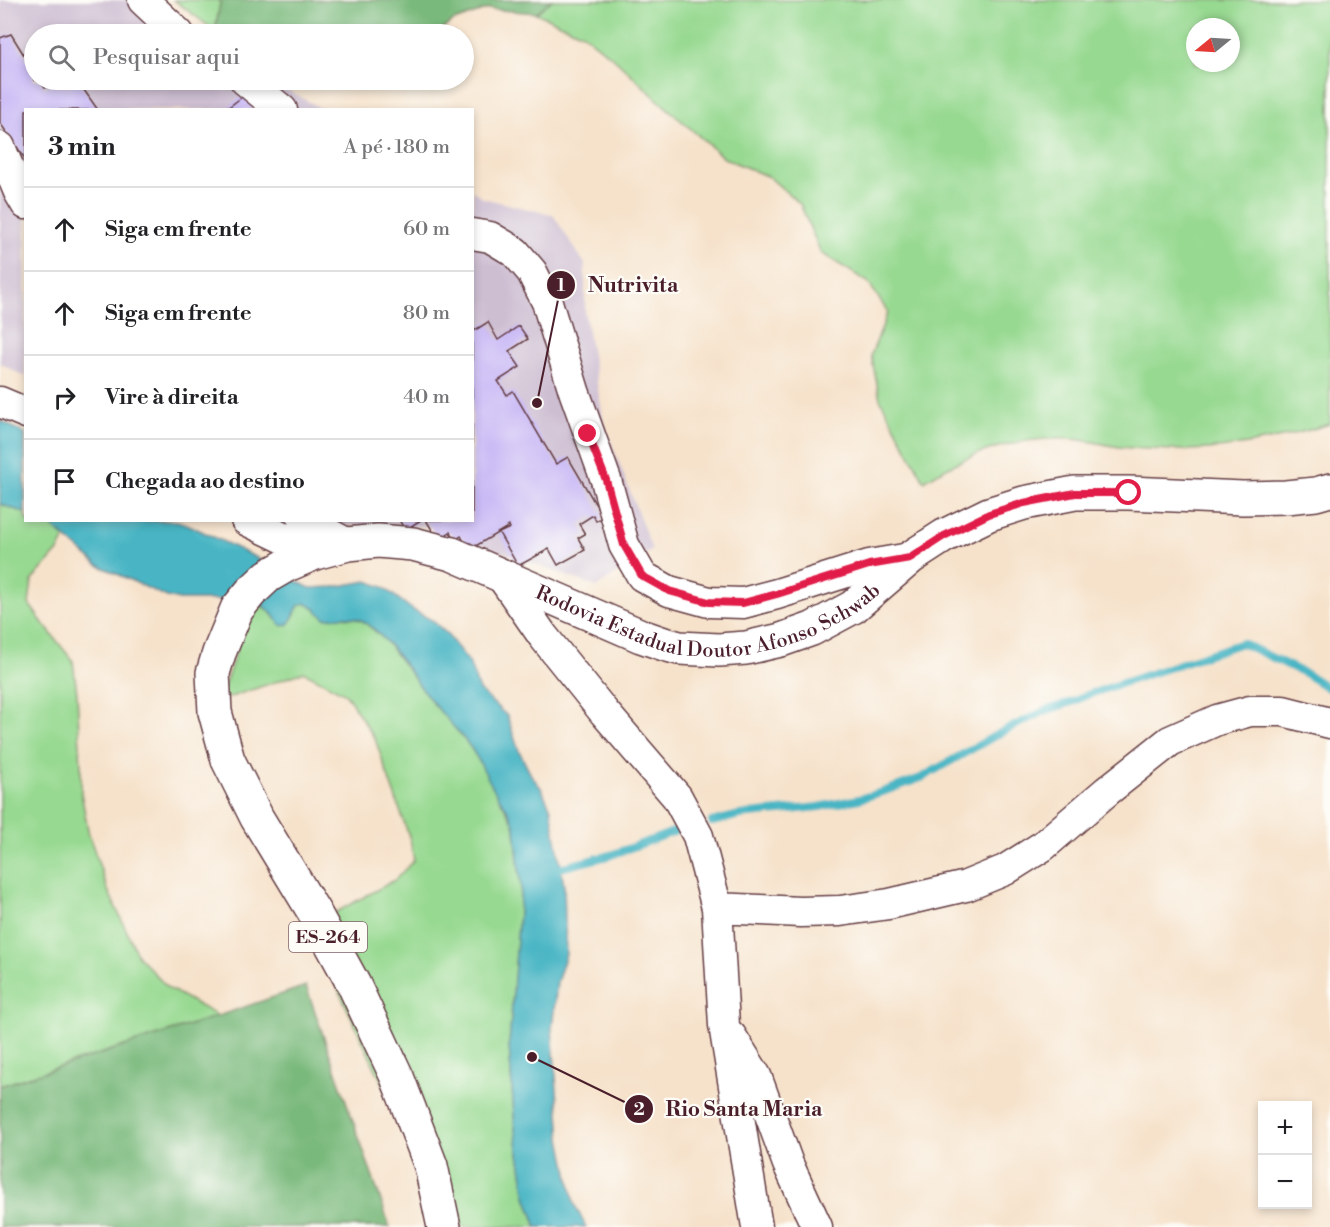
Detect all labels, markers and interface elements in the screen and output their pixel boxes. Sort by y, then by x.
north arrow [1186,18,1240,72]
search box [24,24,474,90]
icon: search [45,41,78,74]
text: Pesquisar aqui [93,44,240,71]
text: 3 min [48,131,116,163]
text: A pé · 180 m [344,135,450,160]
icon: ahead [48,213,81,246]
text: Siga em frente [105,216,252,243]
text: 60 m [403,217,450,242]
callout: Nutrivita [546,265,690,304]
text: Nutrivita [588,273,679,299]
text: 1 [557,274,566,297]
icon: ahead [48,297,81,330]
text: Siga em frente [105,300,252,327]
text: 80 m [403,301,450,326]
icon: right [48,381,81,414]
text: Vire à direita [105,384,239,411]
text: 40 m [403,385,450,410]
route end [574,420,600,446]
icon: arrive [48,465,81,498]
text: Chegada ao destino [105,468,305,495]
route start [1115,479,1141,505]
street label: Rodovia Estadual Doutor Afonso Schwab [523,569,889,599]
text: Rodovia Estadual Doutor Afonso Schwab [531,578,886,664]
road number: ES-264 [289,922,367,952]
callout: Rio Santa Maria [624,1089,834,1128]
text: Rio Santa Maria [666,1097,823,1123]
text: 2 [633,1098,645,1121]
map controls [1258,1101,1312,1209]
button: + [1258,1101,1312,1155]
button: − [1258,1155,1312,1209]

